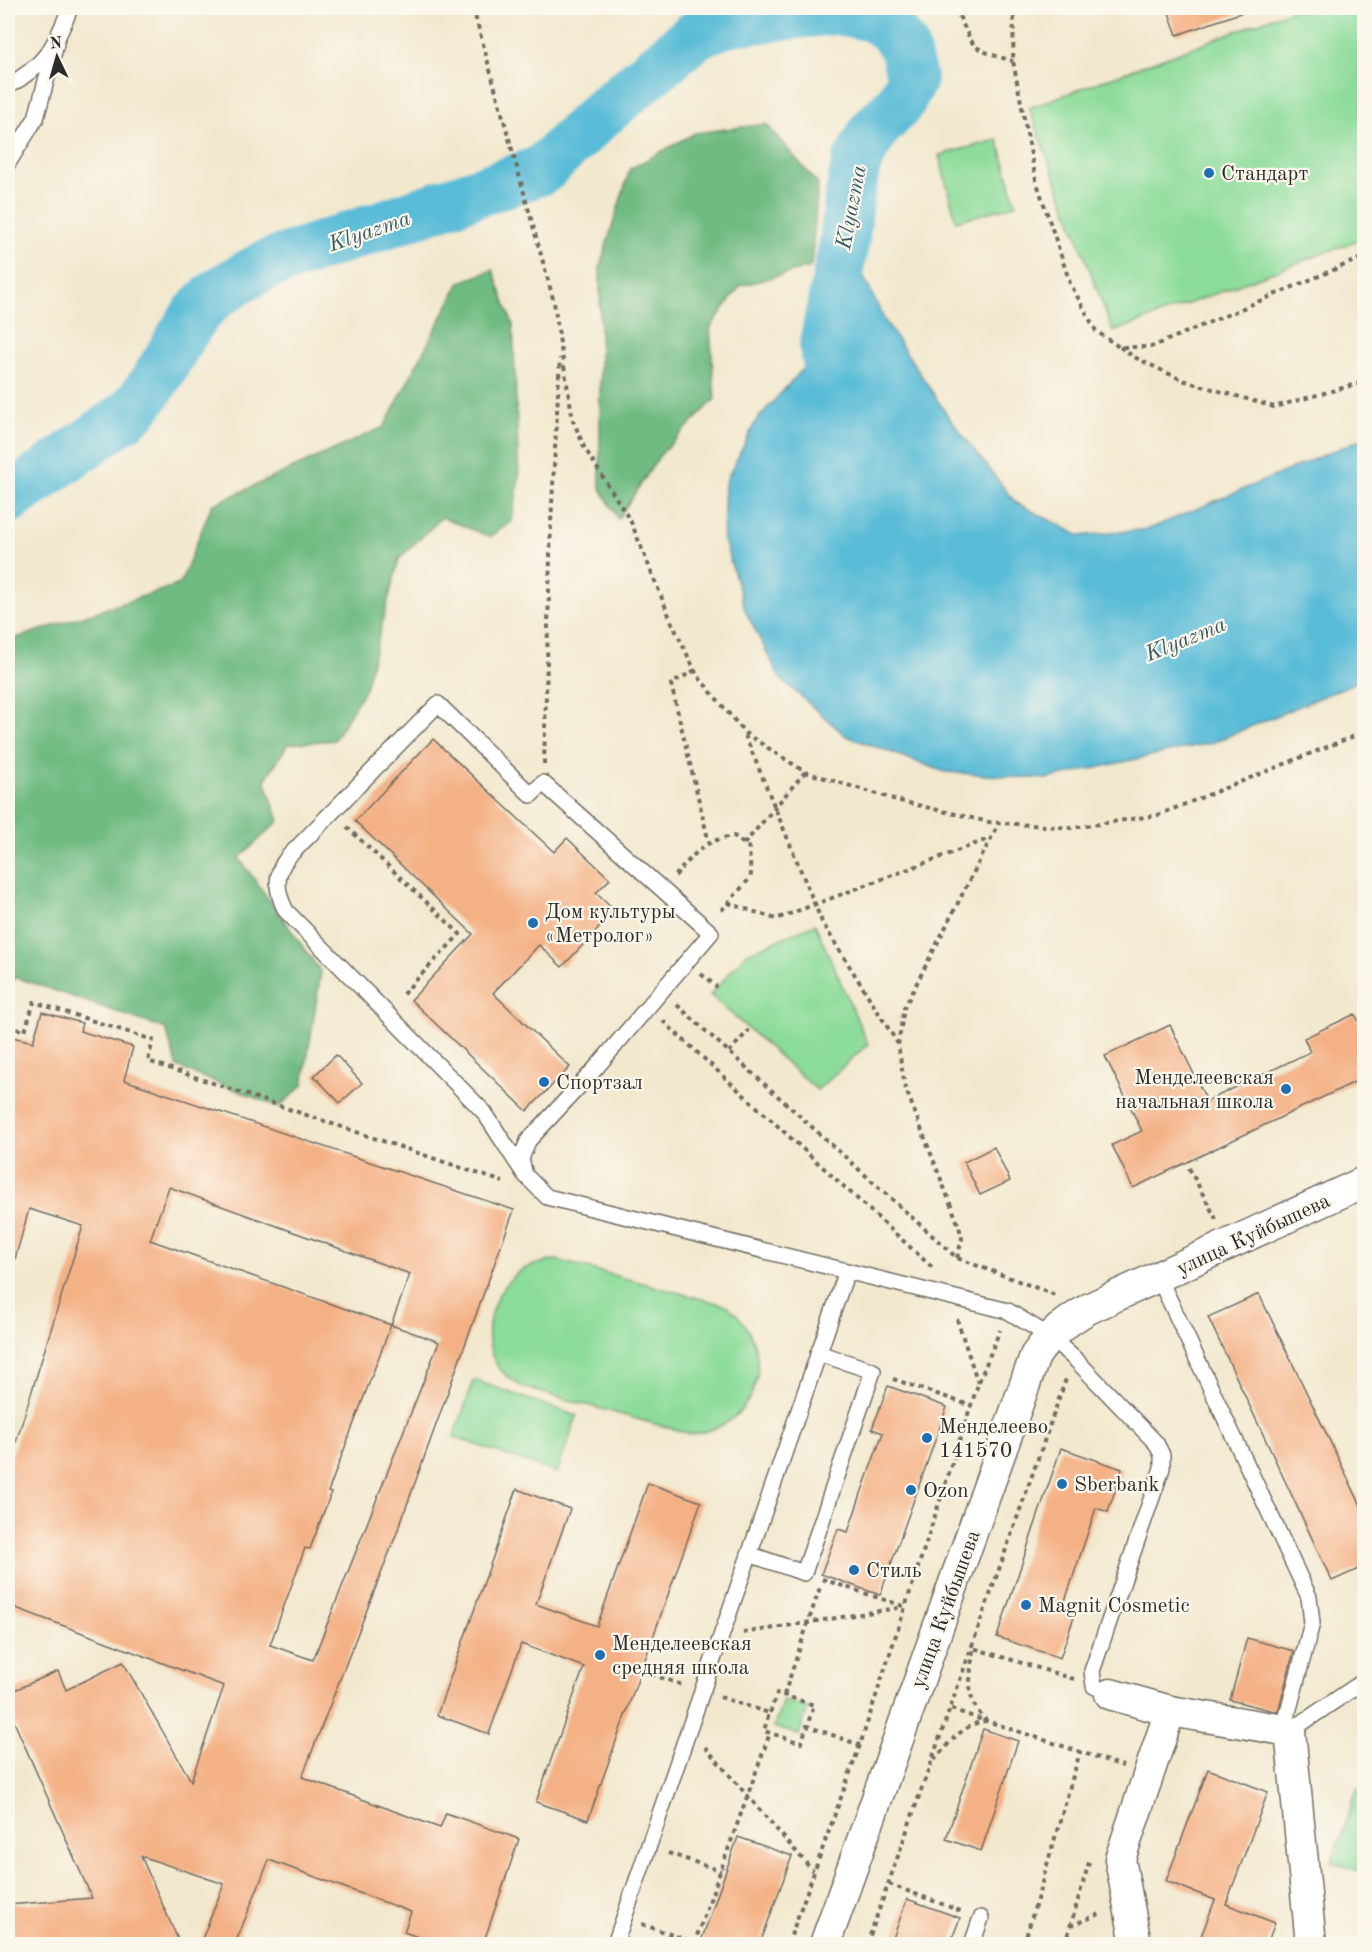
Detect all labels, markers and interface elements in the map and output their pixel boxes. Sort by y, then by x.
north arrow [27,27,87,87]
text: N [49,35,63,53]
water label: Klyazma [833,163,871,252]
place label: Стандарт [1221,164,1308,185]
marker: Стандарт [1202,166,1216,180]
water label: Klyazma [325,208,414,256]
water label: Klyazma [1141,614,1230,666]
place label: Дом культуры «Метролог» [545,902,676,947]
marker: Дом культуры «Метролог» [526,916,540,930]
place label: Менделеевская начальная школа [1115,1068,1274,1113]
place label: Спортзал [556,1073,643,1094]
marker: Спортзал [537,1075,551,1089]
marker: Менделеевская начальная школа [1279,1082,1293,1096]
street label: улица Куйбышева [1174,1191,1334,1280]
place label: Менделеево 141570 [939,1417,1048,1462]
marker: Менделеево 141570 [920,1431,934,1445]
place label: Sberbank [1074,1475,1160,1496]
marker: Sberbank [1055,1477,1069,1491]
place label: Ozon [923,1481,969,1502]
marker: Ozon [904,1483,918,1497]
street label: улица Куйбышева [908,1528,985,1691]
place label: Стиль [866,1561,922,1582]
marker: Стиль [847,1563,861,1577]
place label: Magnit Cosmetic [1038,1596,1190,1617]
marker: Magnit Cosmetic [1019,1598,1033,1612]
place label: Менделеевская средняя школа [612,1634,752,1679]
marker: Менделеевская средняя школа [593,1648,607,1662]

